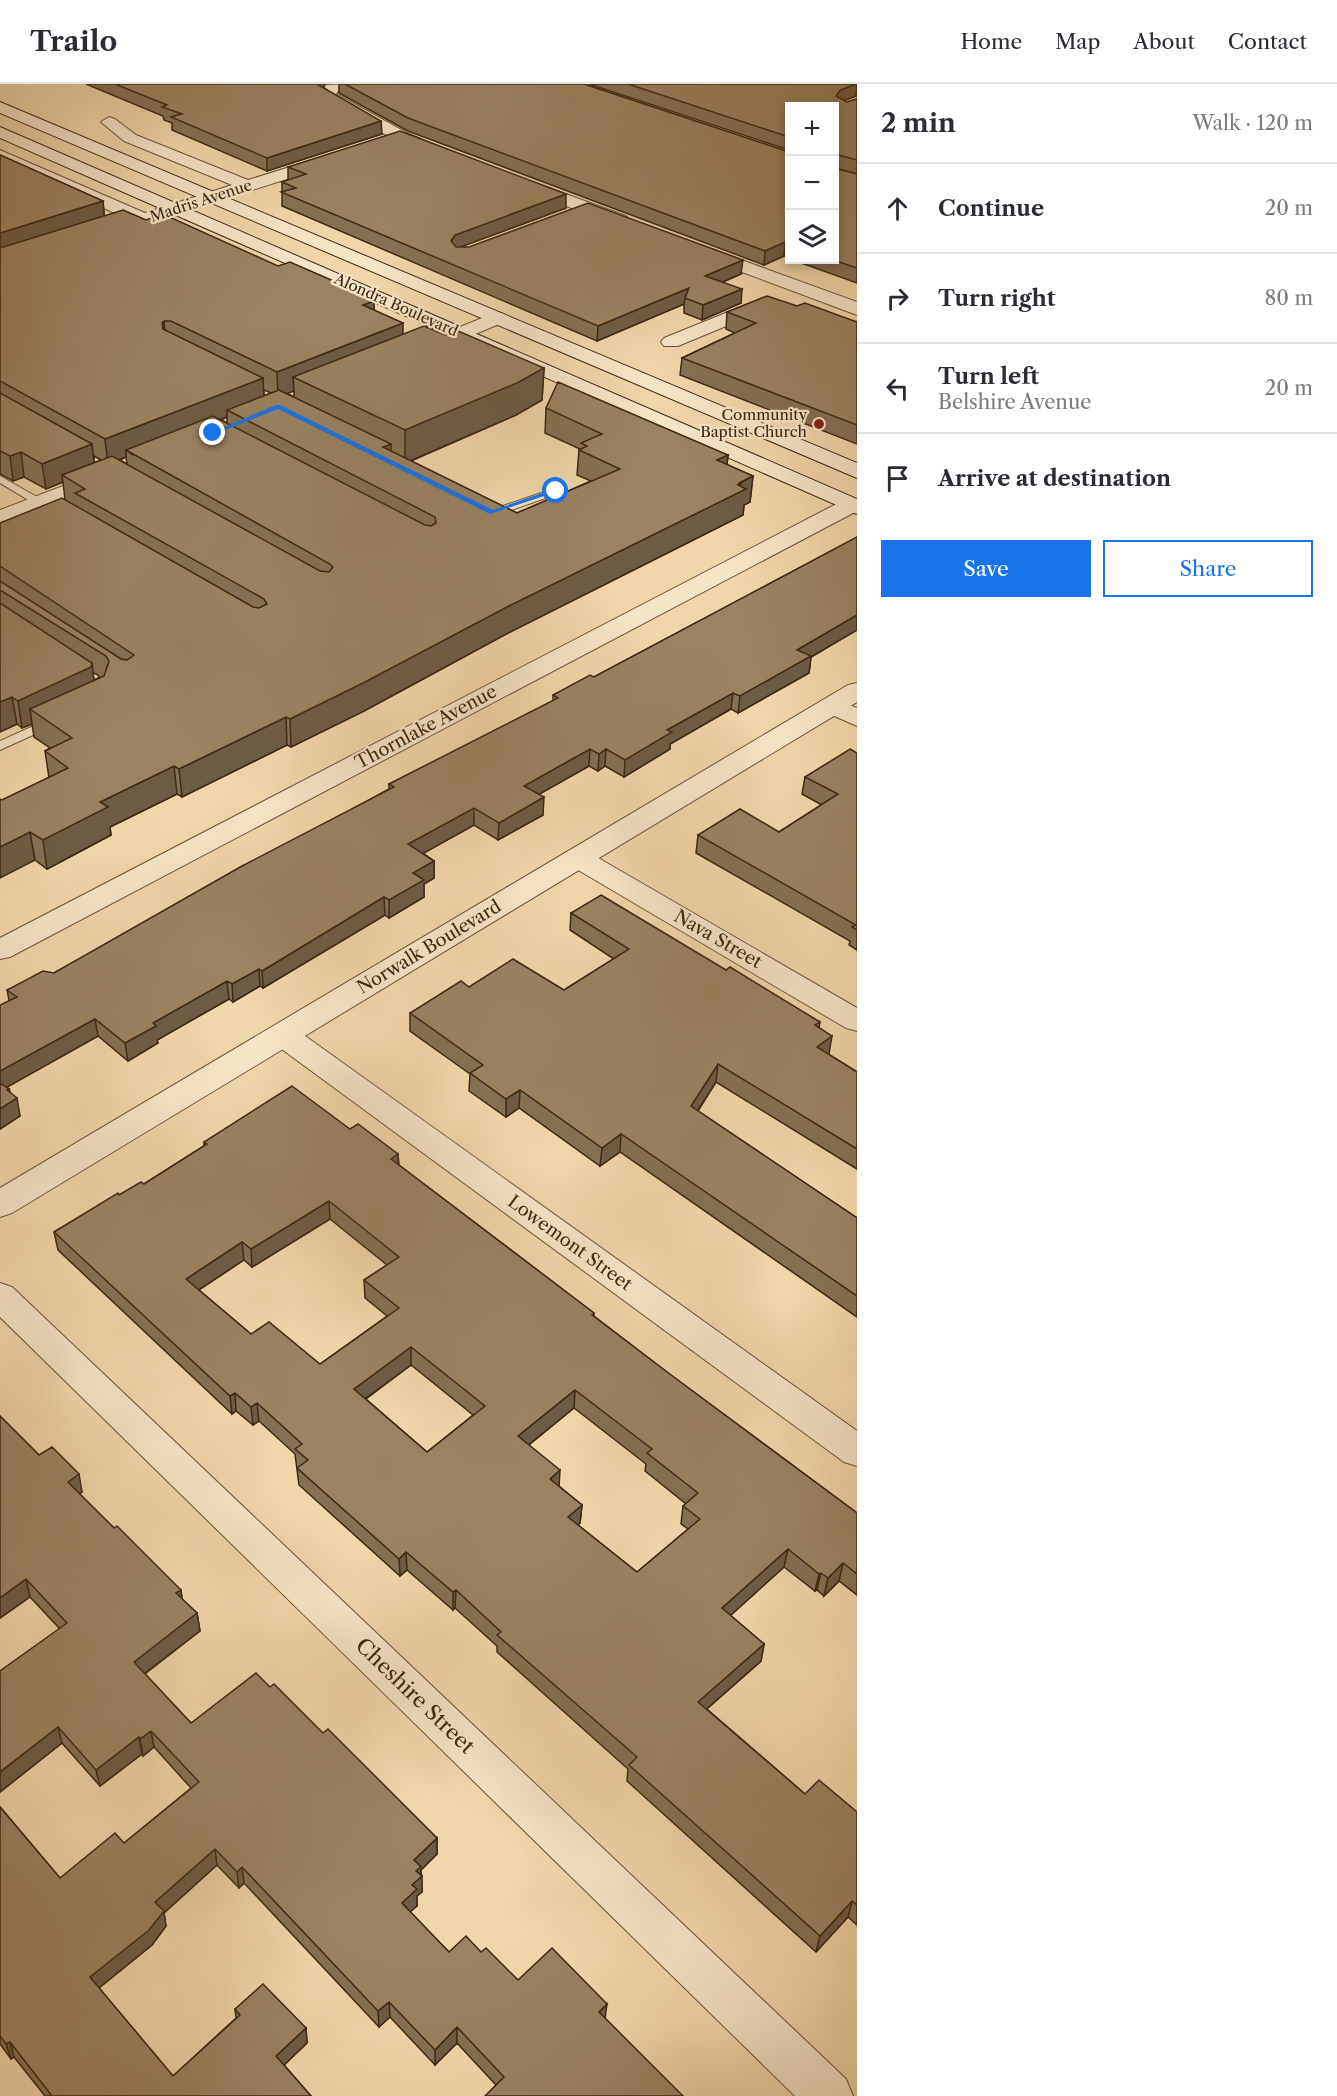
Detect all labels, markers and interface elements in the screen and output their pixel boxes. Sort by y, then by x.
text: Trailo [30,24,117,58]
text: Home [961,29,1022,54]
text: Map [1055,29,1100,54]
text: About [1133,29,1195,54]
text: Contact [1228,29,1307,54]
map controls [785,102,839,264]
button: + [785,102,839,156]
text: 2 min [881,107,956,139]
text: Walk · 120 m [1192,111,1313,135]
button: − [785,156,839,210]
street label: Madris Avenue [147,175,254,226]
icon: ahead [881,192,914,225]
text: Continue [938,195,1044,222]
text: 20 m [1265,196,1313,220]
button: layers [785,210,839,264]
street label: Alondra Boulevard [330,268,461,340]
icon: right [881,282,914,315]
text: Turn right [938,285,1056,312]
text: 80 m [1265,286,1313,310]
text: Turn left [938,363,1039,390]
icon: left [881,372,914,405]
text: 20 m [1265,376,1313,400]
text: Belshire Avenue [938,390,1091,414]
place label: Community Baptist Church [700,405,808,441]
marker: Community Baptist Church [812,417,826,431]
route end [199,419,225,445]
icon: arrive [881,462,914,495]
text: Arrive at destination [938,465,1171,492]
route start [542,477,568,503]
button: Save [881,540,1091,597]
button: Share [1103,540,1313,597]
street label: Thornlake Avenue [351,680,501,774]
street label: Norwalk Boulevard [353,895,505,999]
street label: Nava Street [670,905,766,973]
street label: Lowemont Street [504,1191,637,1296]
street label: Cheshire Street [351,1633,480,1759]

